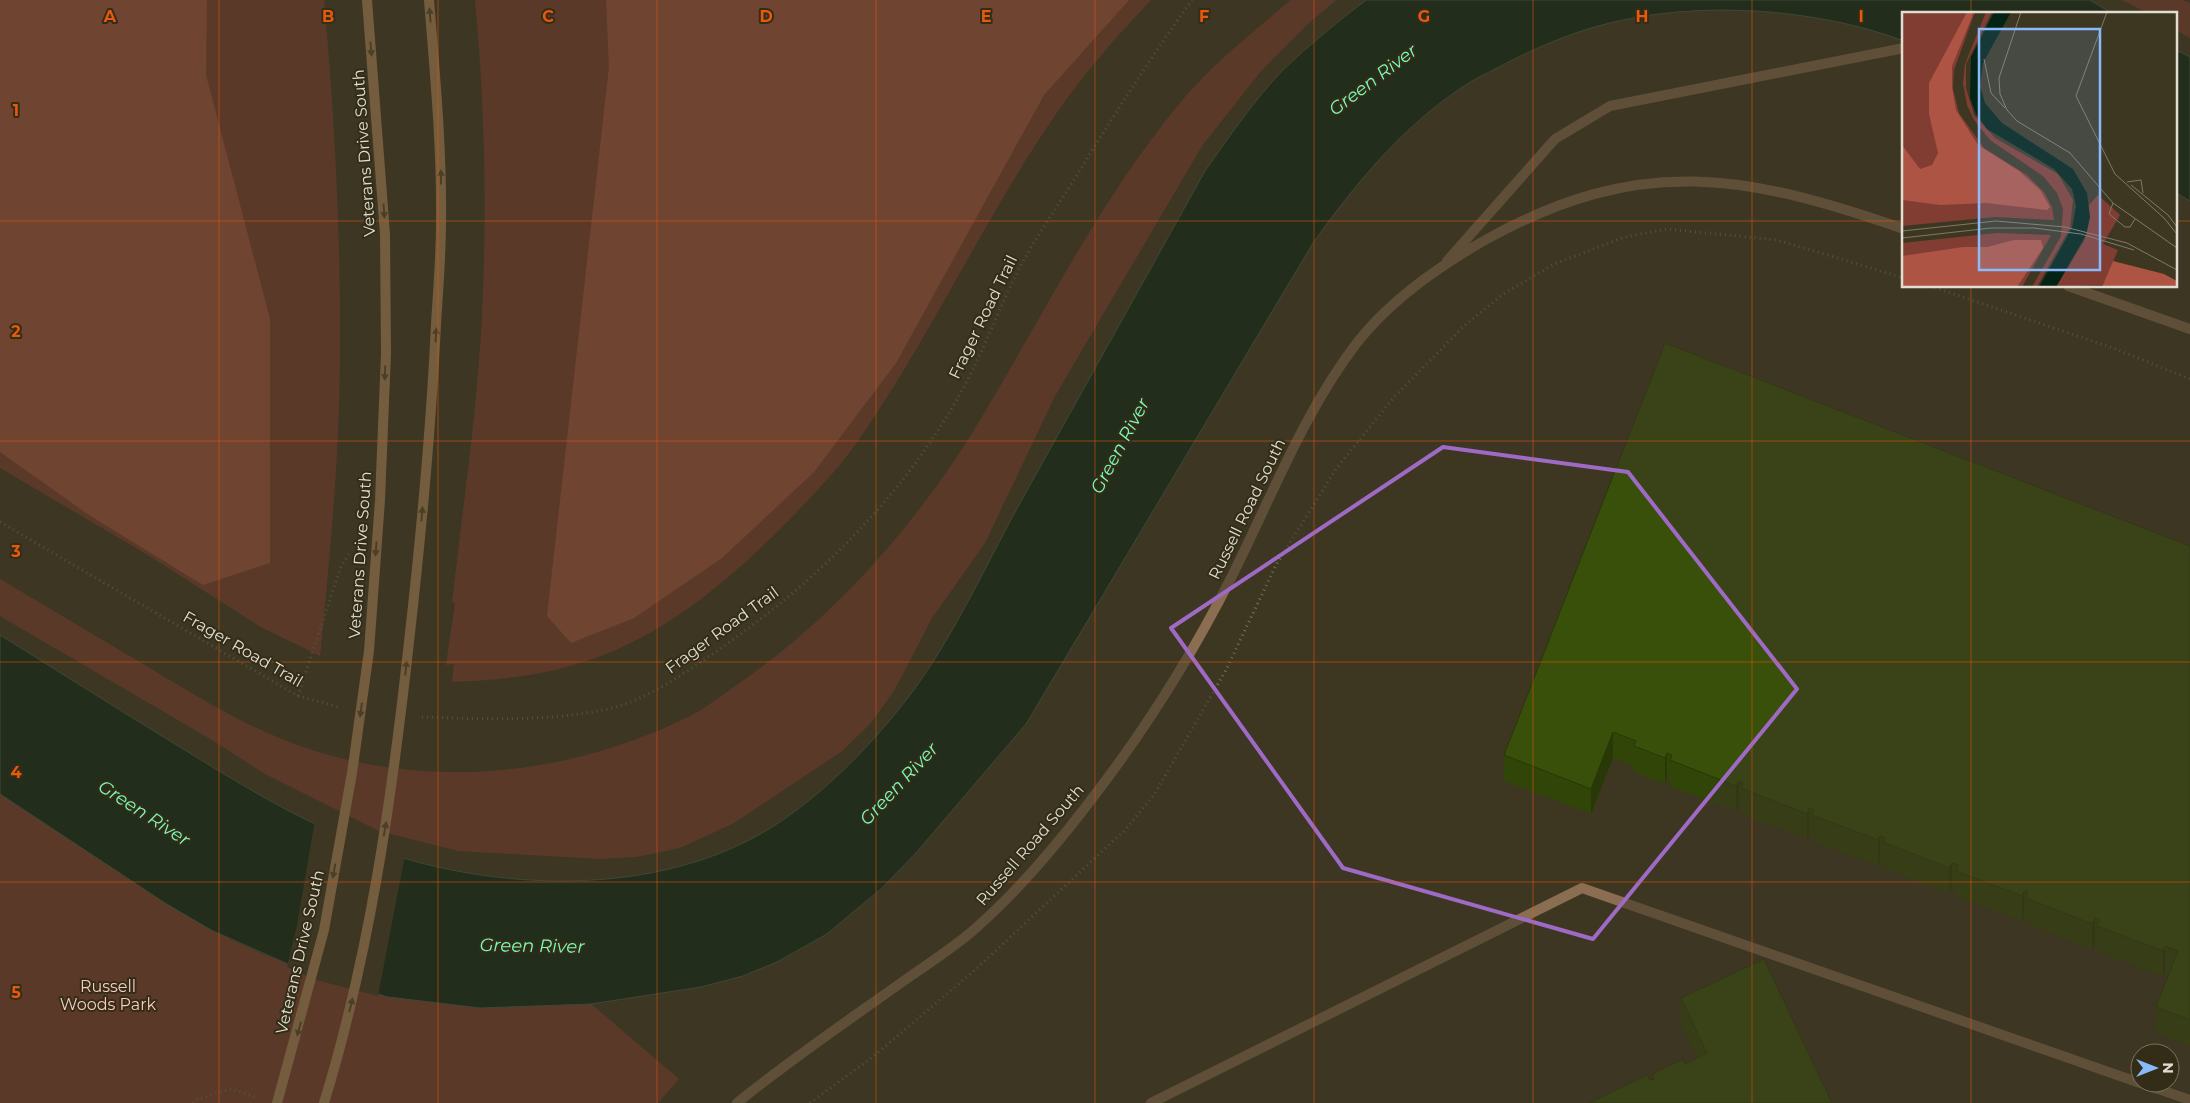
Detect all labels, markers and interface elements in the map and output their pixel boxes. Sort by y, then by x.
text: A [103,7,117,26]
text: B [322,7,334,26]
one-way arrow [426,7,434,23]
text: C [542,7,554,26]
text: D [759,7,773,26]
text: E [981,7,991,26]
text: F [1199,7,1209,26]
text: G [1418,7,1430,26]
text: H [1636,7,1648,26]
text: I [1858,7,1864,26]
inset map [1902,12,2178,288]
water label: Green River [1324,39,1422,120]
one-way arrow [367,41,375,57]
street label: Veterans Drive South [349,69,379,237]
text: 1 [13,101,19,120]
one-way arrow [437,169,445,185]
one-way arrow [380,203,388,219]
street label: Frager Road Trail [945,252,1021,382]
text: 2 [11,322,21,341]
one-way arrow [432,326,440,342]
one-way arrow [381,365,389,381]
water label: Green River [1086,394,1155,498]
street label: Russell Road South [1205,435,1289,583]
street label: Veterans Drive South [345,471,375,639]
one-way arrow [418,506,426,522]
one-way arrow [372,541,380,557]
text: 3 [10,542,21,561]
street label: Frager Road Trail [662,583,782,677]
street label: Frager Road Trail [180,607,306,691]
one-way arrow [402,659,410,675]
one-way arrow [357,703,365,719]
water label: Green River [855,738,943,830]
text: 4 [10,763,22,782]
water label: Green River [94,775,195,851]
street label: Russell Road South [972,781,1088,909]
one-way arrow [382,820,390,836]
one-way arrow [330,863,338,879]
street label: Veterans Drive South [272,868,328,1036]
water label: Green River [479,934,585,958]
park label: Russell Woods Park [60,977,157,1014]
text: 5 [11,983,21,1002]
one-way arrow [347,998,355,1013]
one-way arrow [294,1022,302,1037]
north arrow [2130,1043,2180,1093]
text: N [2159,1062,2177,1074]

